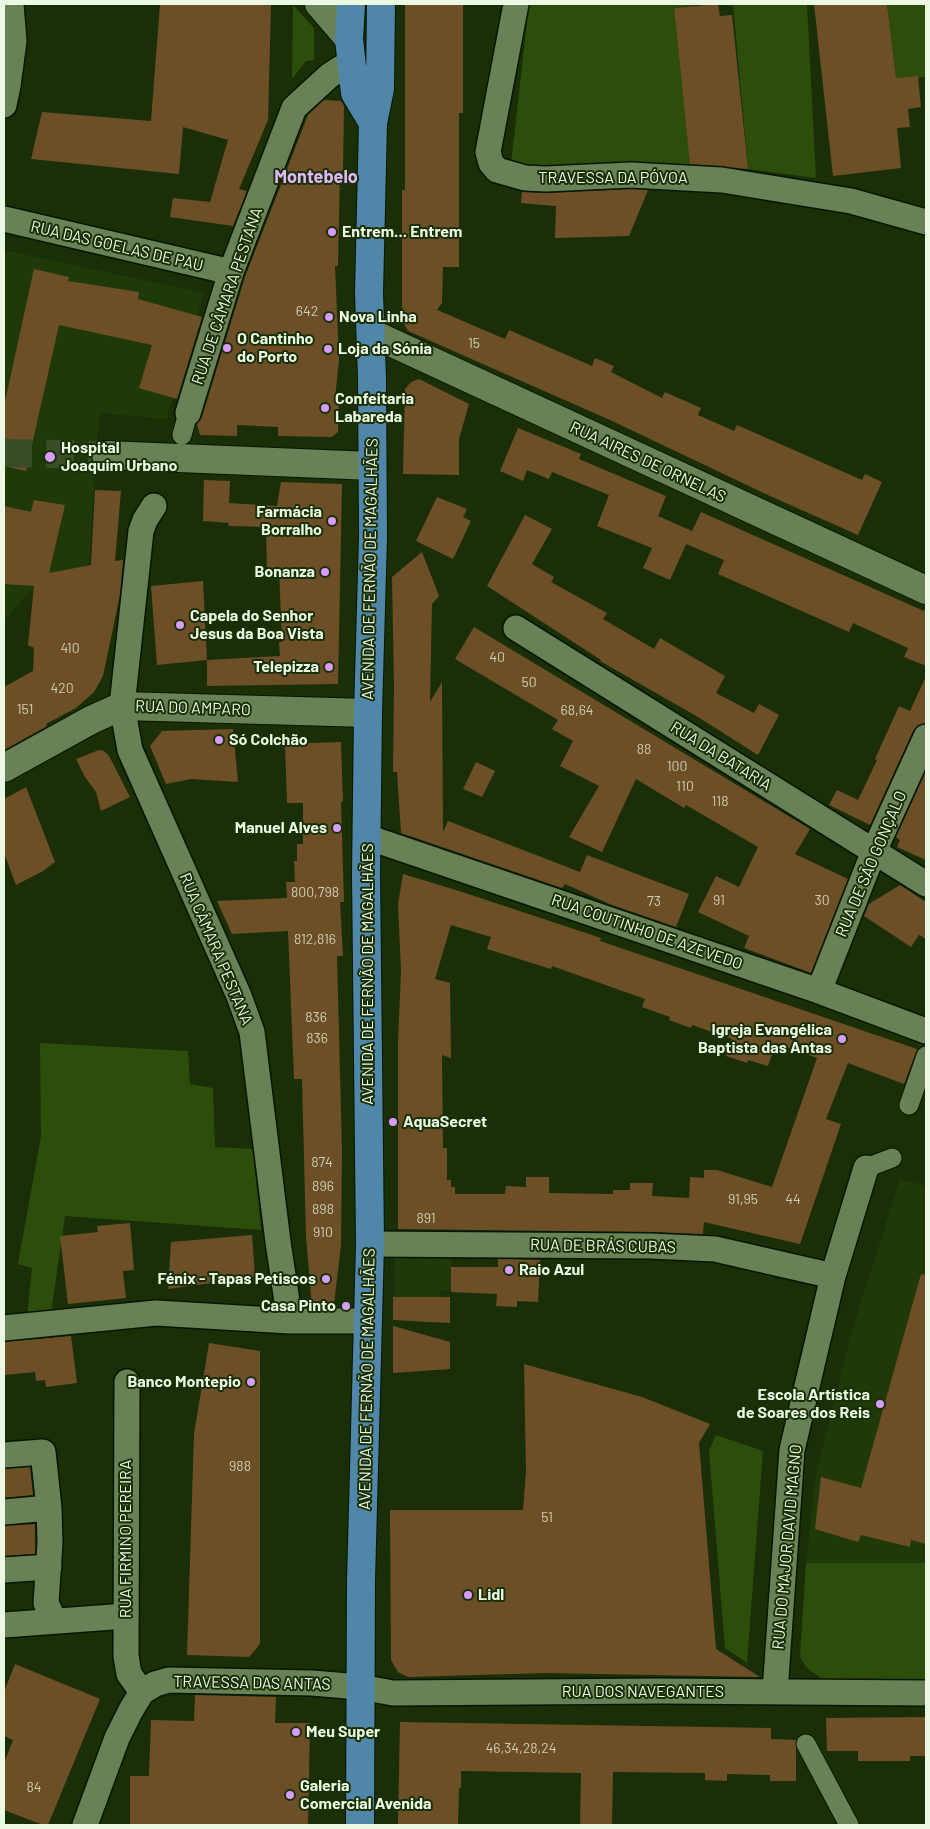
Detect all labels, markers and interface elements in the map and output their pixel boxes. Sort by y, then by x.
district label: Montebelo [274,166,358,188]
street label: TRAVESSA DA PÓVOA [538,168,688,188]
street label: RUA DE CÂMARA PESTANA [188,205,266,387]
street label: RUA DAS GOELAS DE PAU [29,217,205,275]
place label: Entrem... Entrem [342,222,462,242]
marker: Entrem... Entrem [326,226,338,238]
house number: 642 [296,303,318,319]
place label: Nova Linha [339,307,417,327]
marker: Nova Linha [323,311,335,323]
place label: O Cantinho do Porto [237,329,314,367]
house number: 15 [468,335,480,351]
place label: Loja da Sónia [338,339,432,359]
marker: O Cantinho do Porto [221,342,233,354]
marker: Loja da Sónia [322,343,334,355]
place label: Confeitaria Labareda [335,389,414,427]
marker: Confeitaria Labareda [319,402,331,414]
street label: RUA AIRES DE ORNELAS [567,417,729,507]
place label: Hospital Joaquim Urbano [61,438,177,476]
street label: AVENIDA DE FERNÃO DE MAGALHÃES [358,438,382,700]
marker: Hospital Joaquim Urbano [43,450,57,464]
place label: Farmácia Borralho [256,502,322,540]
marker: Farmácia Borralho [326,515,338,527]
place label: Bonanza [254,562,315,582]
marker: Bonanza [319,566,331,578]
place label: Capela do Senhor Jesus da Boa Vista [190,606,324,644]
marker: Capela do Senhor Jesus da Boa Vista [174,619,186,631]
house number: 410 [60,640,80,656]
house number: 40 [489,649,505,665]
place label: Telepizza [253,657,319,677]
marker: Telepizza [323,661,335,673]
house number: 50 [521,674,537,690]
house number: 420 [50,680,74,696]
street label: RUA DO AMPARO [135,696,251,720]
house number: 151 [17,701,33,717]
house number: 68,64 [560,702,594,718]
street label: RUA DA BATARIA [667,717,775,795]
place label: Só Colchão [229,730,308,750]
marker: Só Colchão [213,734,225,746]
house number: 88 [637,741,651,757]
house number: 100 [667,758,687,774]
house number: 110 [676,778,694,794]
street label: RUA DE SÃO GONÇALO [832,788,910,940]
house number: 118 [711,793,729,809]
place label: Manuel Alves [235,818,327,838]
marker: Manuel Alves [331,822,343,834]
street label: AVENIDA DE FERNÃO DE MAGALHÃES [358,843,378,1105]
street label: RUA CÂMARA PESTANA [175,870,257,1028]
house number: 800,798 [291,884,339,900]
street label: RUA COUTINHO DE AZEVEDO [549,890,745,974]
house number: 91 [713,892,725,908]
house number: 30 [814,892,830,908]
house number: 73 [647,893,661,909]
house number: 812,816 [294,931,336,947]
house number: 836 [305,1009,327,1025]
place label: Igreja Evangélica Baptista das Antas [698,1020,832,1058]
house number: 836 [306,1030,328,1046]
marker: Igreja Evangélica Baptista das Antas [836,1033,848,1045]
place label: AquaSecret [403,1112,487,1132]
marker: AquaSecret [387,1116,399,1128]
house number: 874 [311,1154,333,1170]
house number: 896 [312,1178,334,1194]
house number: 91,95 [728,1191,758,1207]
house number: 44 [785,1191,801,1207]
house number: 898 [312,1201,334,1217]
house number: 891 [416,1210,436,1226]
house number: 910 [313,1224,333,1240]
street label: RUA DE BRÁS CUBAS [530,1235,676,1257]
street label: AVENIDA DE FERNÃO DE MAGALHÃES [355,1248,379,1510]
place label: Raio Azul [519,1260,584,1280]
marker: Raio Azul [503,1264,515,1276]
place label: Fénix - Tapas Petiscos [158,1269,316,1289]
marker: Fénix - Tapas Petiscos [320,1273,332,1285]
place label: Casa Pinto [261,1296,336,1316]
marker: Casa Pinto [340,1300,352,1312]
place label: Banco Montepio [127,1372,241,1392]
marker: Banco Montepio [245,1376,257,1388]
place label: Escola Artística de Soares dos Reis [737,1385,870,1423]
marker: Escola Artística de Soares dos Reis [874,1398,886,1410]
street label: RUA DO MAJOR DAVID MAGNO [768,1444,806,1650]
house number: 988 [229,1458,251,1474]
street label: RUA FIRMINO PEREIRA [116,1460,136,1618]
house number: 51 [541,1509,553,1525]
place label: Lidl [478,1585,504,1605]
marker: Lidl [462,1589,474,1601]
street label: TRAVESSA DAS ANTAS [173,1672,331,1694]
street label: RUA DOS NAVEGANTES [562,1682,724,1702]
place label: Meu Super [306,1722,380,1742]
marker: Meu Super [290,1726,302,1738]
house number: 46,34,28,24 [486,1740,556,1756]
place label: Galeria Comercial Avenida [300,1776,432,1814]
house number: 84 [26,1779,42,1795]
marker: Galeria Comercial Avenida [284,1789,296,1801]

